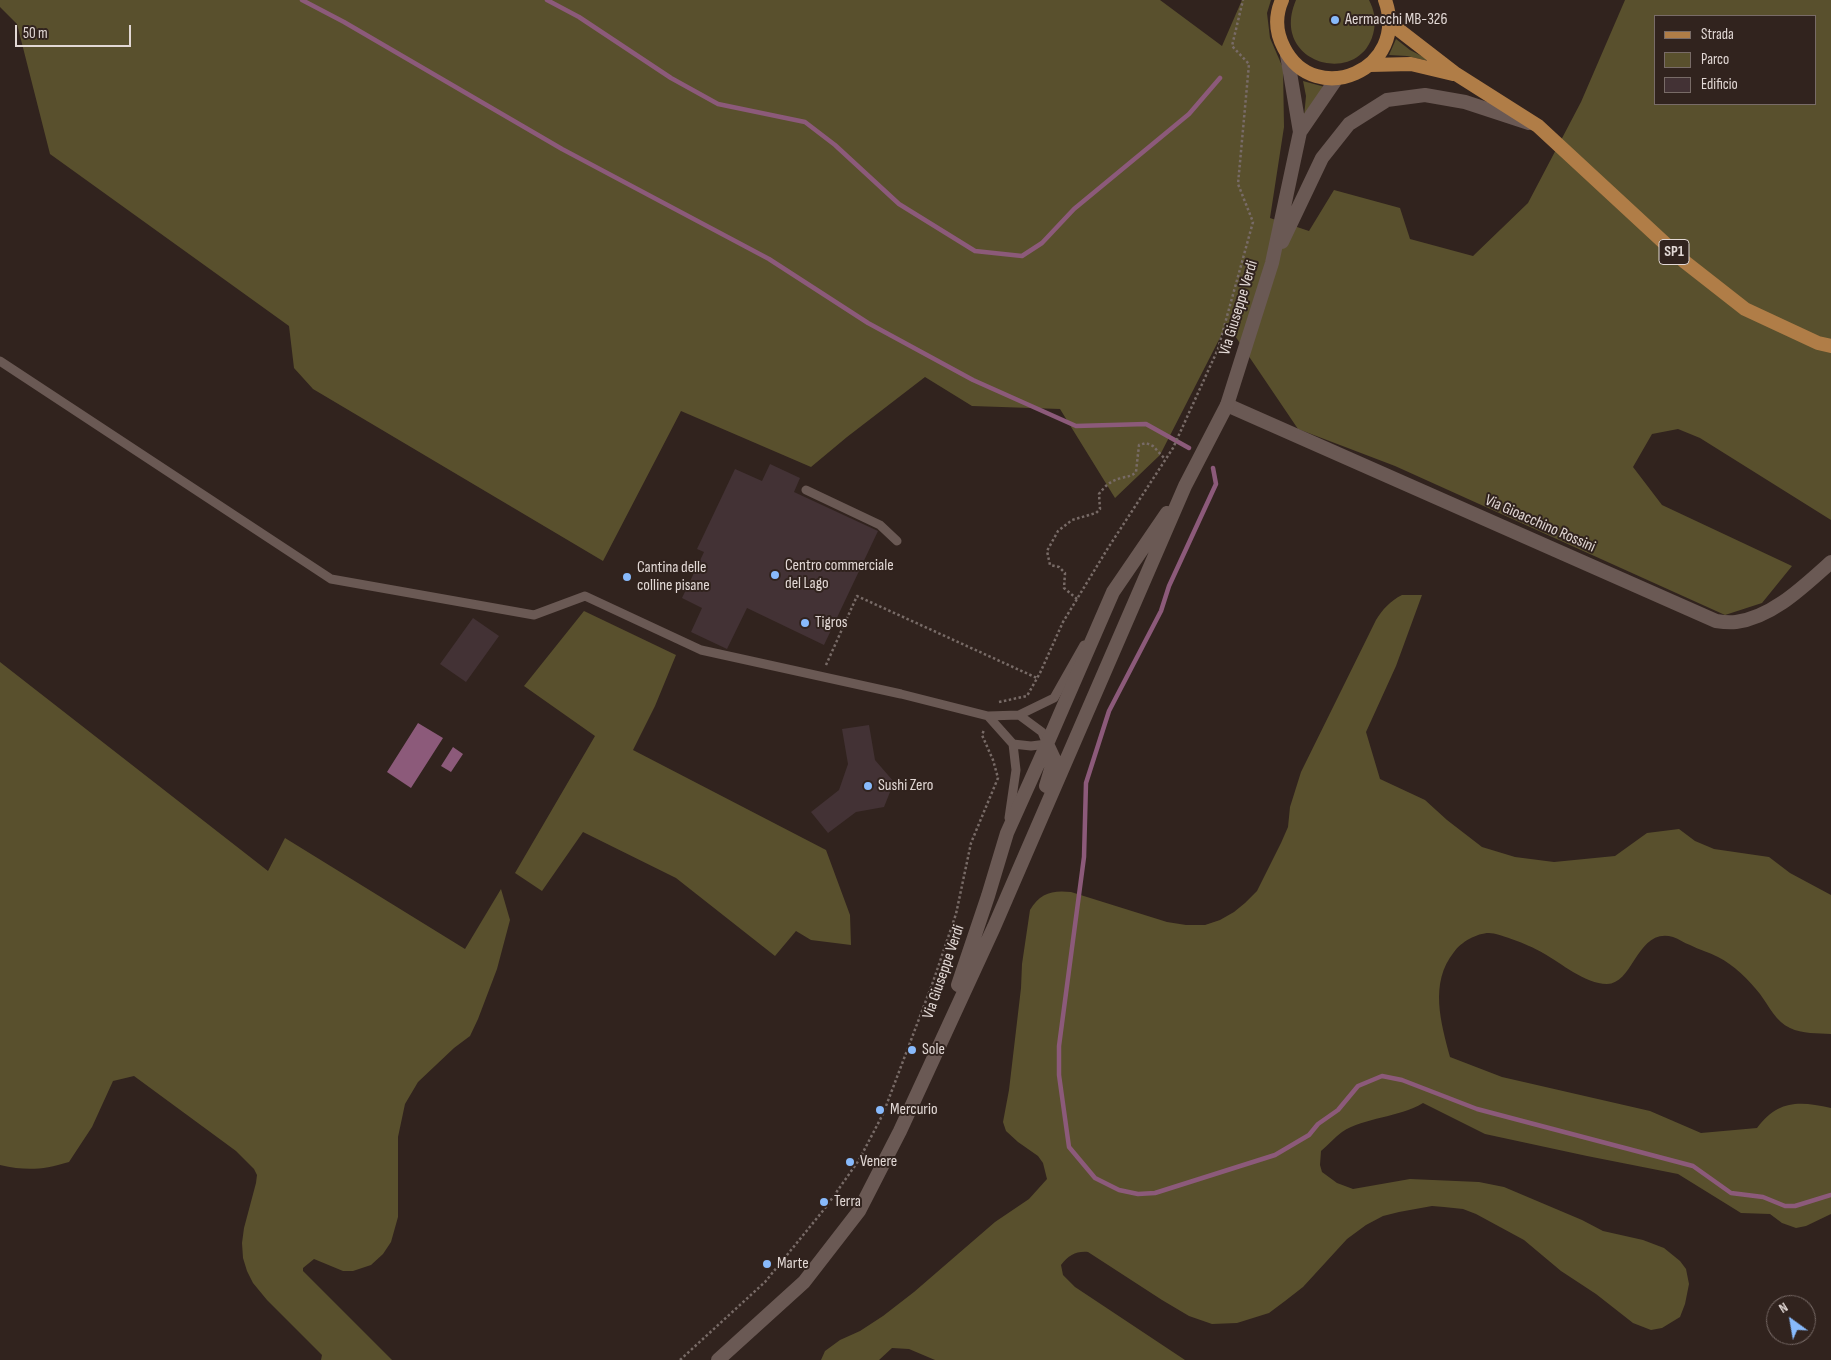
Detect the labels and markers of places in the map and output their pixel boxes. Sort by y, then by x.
place label: Aermacchi MB-326 [1345,10,1447,30]
marker: Aermacchi MB-326 [1329,14,1341,26]
place label: Centro commerciale del Lago [785,556,894,594]
place label: Cantina delle colline pisane [637,558,710,596]
marker: Centro commerciale del Lago [769,569,781,581]
marker: Cantina delle colline pisane [621,571,633,583]
place label: Tigros [815,613,848,633]
marker: Tigros [799,617,811,629]
place label: Sushi Zero [878,776,933,796]
marker: Sushi Zero [862,780,874,792]
place label: Sole [922,1040,945,1060]
marker: Sole [906,1044,918,1056]
place label: Mercurio [890,1100,938,1120]
marker: Mercurio [874,1104,886,1116]
place label: Venere [860,1152,897,1172]
marker: Venere [844,1156,856,1168]
place label: Terra [834,1192,861,1212]
marker: Terra [818,1196,830,1208]
place label: Marte [777,1254,809,1274]
marker: Marte [761,1258,773,1270]

